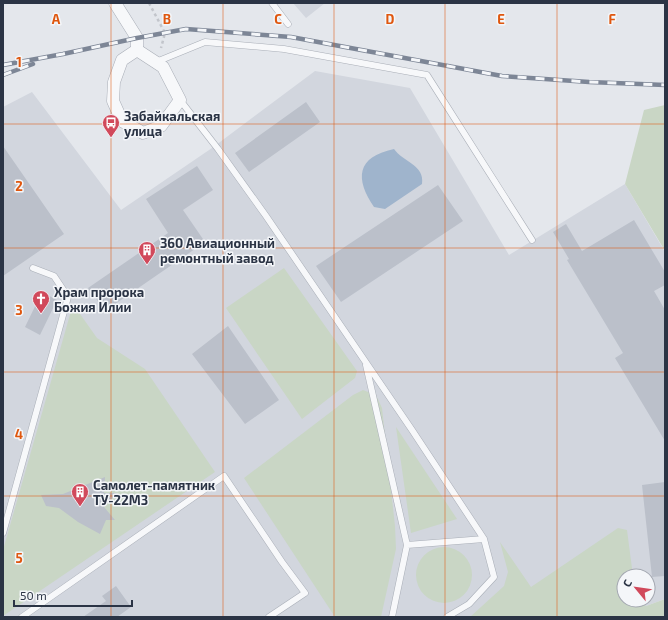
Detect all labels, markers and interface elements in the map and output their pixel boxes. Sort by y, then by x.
text: A [52,11,61,27]
text: B [163,11,171,27]
text: C [274,11,282,27]
text: D [386,11,395,27]
text: E [497,11,505,27]
text: F [608,11,616,27]
text: 1 [16,54,22,70]
place label: Забайкальская улица [124,108,220,139]
bus stop icon: Забайкальская улица [101,113,121,138]
text: 2 [15,178,23,194]
place label: 360 Авиационный ремонтный завод [160,235,275,266]
building icon: 360 Авиационный ремонтный завод [137,240,157,265]
place label: Храм пророка Божия Илии [54,284,144,315]
church icon: Храм пророка Божия Илии [31,289,51,314]
text: 3 [15,302,23,318]
text: 4 [15,426,23,442]
place label: Самолет-памятник ТУ-22М3 [93,477,216,508]
building icon: Самолет-памятник ТУ-22М3 [70,482,90,507]
text: 5 [15,550,23,566]
north arrow [616,568,656,608]
text: С [620,576,634,589]
scale bar [14,582,132,608]
text: 50 m [20,588,47,602]

